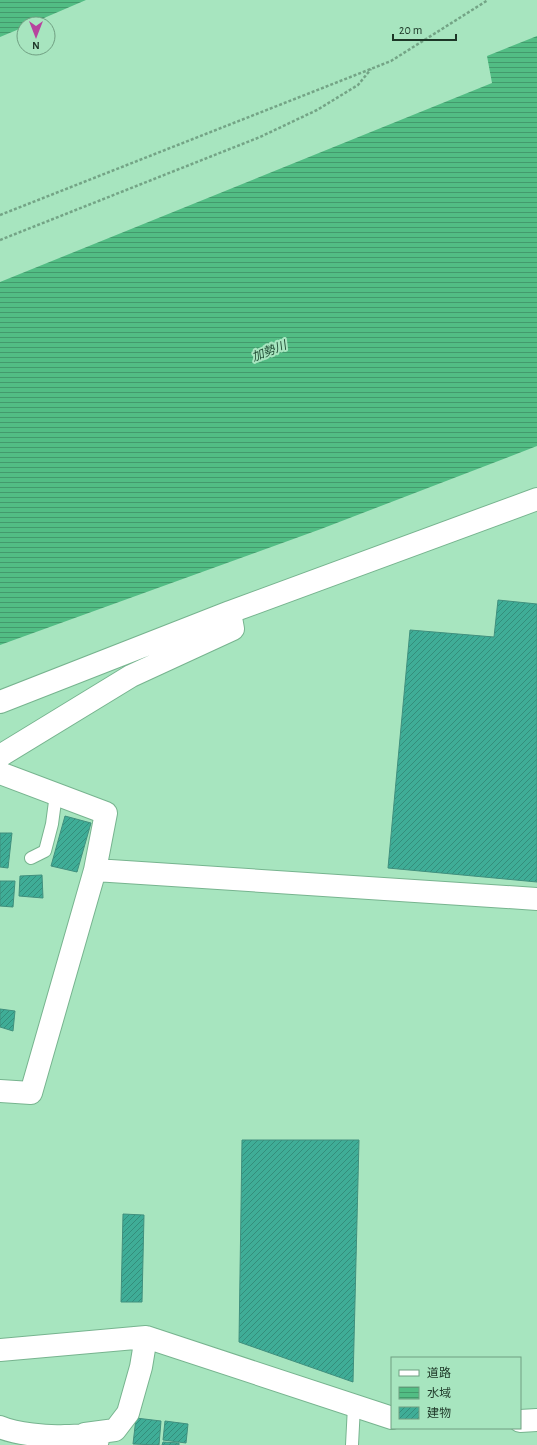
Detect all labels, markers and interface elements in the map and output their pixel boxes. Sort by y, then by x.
north arrow [16,16,56,56]
scale bar [393,16,456,42]
text: 20 m [399,24,422,36]
text: N [32,40,40,51]
water label: 加勢川 [250,337,290,363]
legend [391,1357,521,1429]
text: 道路 [427,1366,451,1379]
text: 水域 [427,1387,451,1399]
text: 建物 [427,1406,451,1419]

